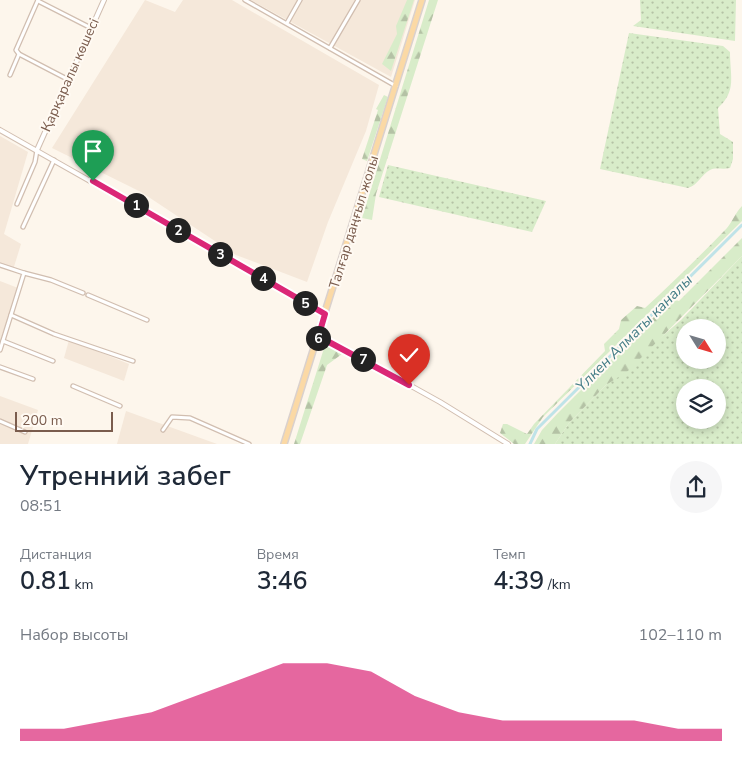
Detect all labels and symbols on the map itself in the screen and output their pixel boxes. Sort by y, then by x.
street label: Қарқаралы көшесі [36,15,104,135]
pin [72,130,114,181]
street label: Талғар даңғыл жолы [325,153,383,291]
pin: 1 [124,192,148,218]
pin: 2 [166,218,190,242]
pin: 3 [208,242,232,266]
pin: 4 [250,266,276,290]
water label: Үлкен Алматы каналы [571,270,697,396]
pin: 5 [292,290,318,316]
north arrow [676,319,726,369]
pin: 6 [306,326,330,350]
pin [388,334,430,385]
pin: 7 [350,346,376,372]
scale bar [15,409,112,432]

